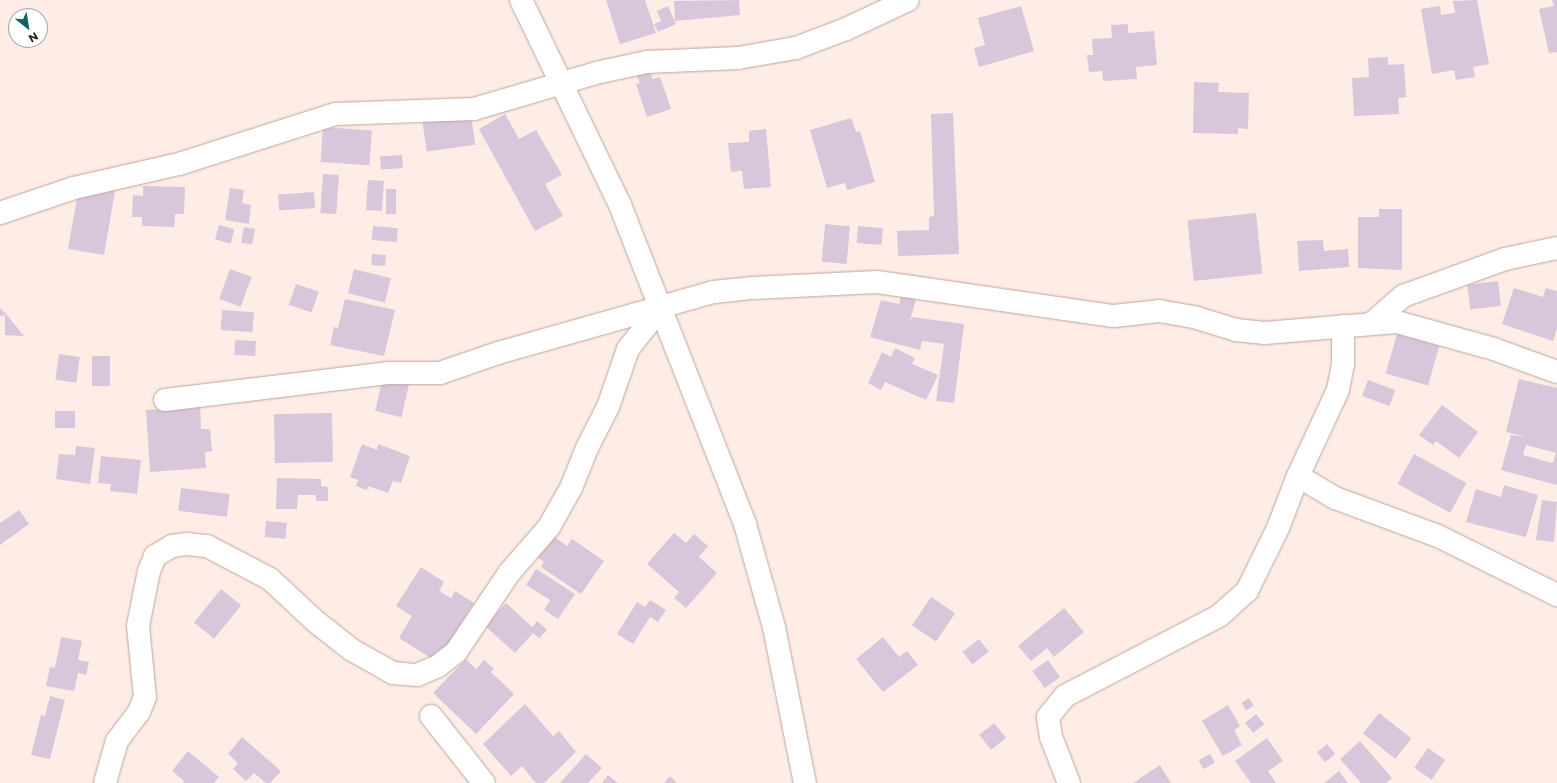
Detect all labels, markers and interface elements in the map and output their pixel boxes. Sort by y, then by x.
north arrow [8,8,48,48]
text: N [26,29,41,46]

